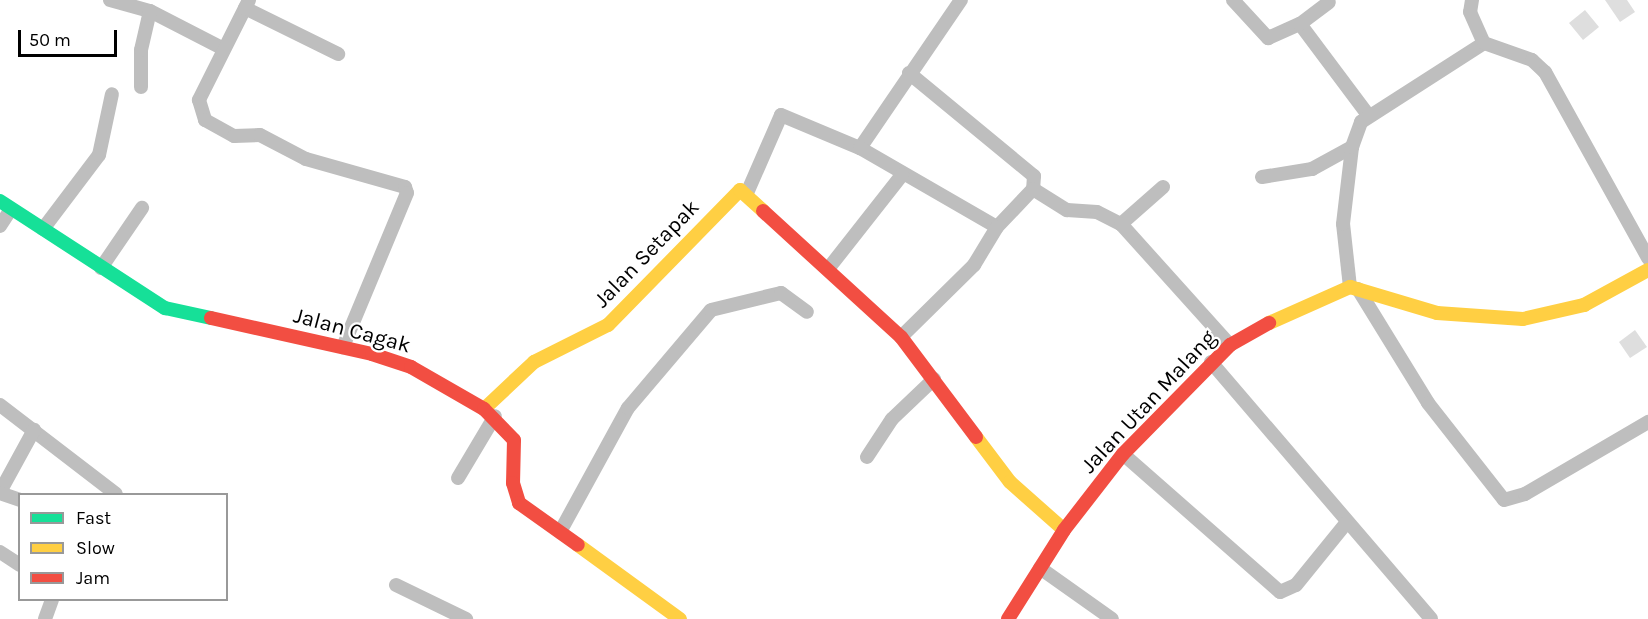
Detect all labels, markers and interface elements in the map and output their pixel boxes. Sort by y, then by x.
scale bar [21,18,120,56]
text: 50 m [29,29,71,51]
street label: Jalan Setapak [589,194,705,314]
street label: Jalan Cagak [290,303,414,359]
street label: Jalan Utan Malang [1076,325,1222,479]
legend [18,493,228,601]
text: Fast [76,507,111,529]
text: Slow [76,537,115,559]
text: Jam [76,567,110,589]

